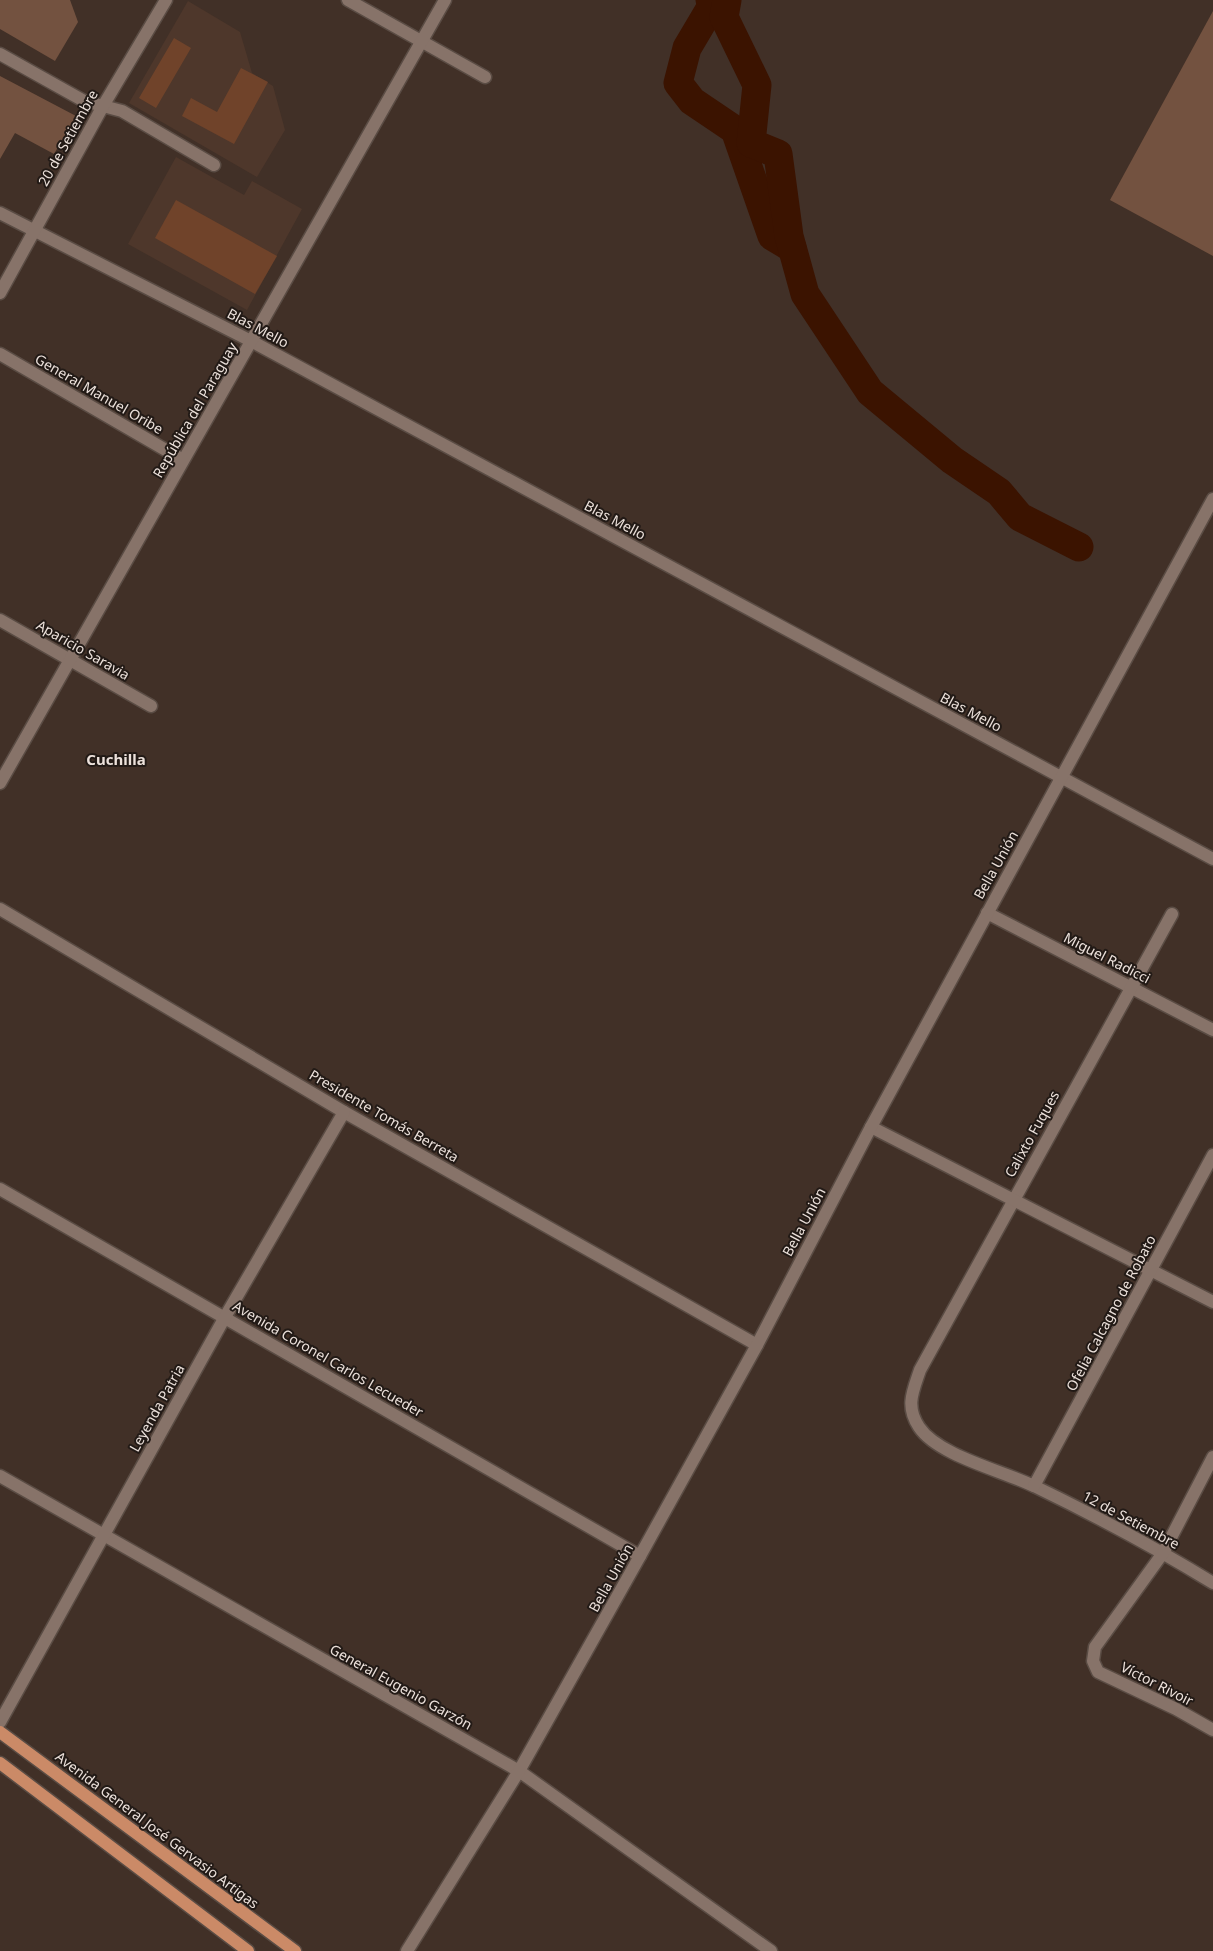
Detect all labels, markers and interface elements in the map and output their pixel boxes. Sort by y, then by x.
street label: 20 de Setiembre [33,86,102,189]
street label: Blas Mello [224,303,292,352]
street label: República del Paraguay [148,338,242,481]
street label: General Manuel Oribe [32,349,167,438]
street label: Blas Mello [581,495,649,544]
street label: Aparicio Saravia [33,615,133,684]
street label: Blas Mello [937,687,1005,736]
district label: Cuchilla [86,749,146,769]
street label: Bella Unión [969,827,1022,902]
street label: Miguel Radicci [1061,928,1154,987]
street label: Presidente Tomás Berreta [306,1065,462,1166]
street label: Calixto Fuques [1000,1087,1063,1180]
street label: Bella Unión [777,1184,830,1259]
street label: Ofelia Calcagno de Robato [1061,1232,1160,1394]
street label: Avenida Coronel Carlos Lecueder [229,1296,427,1421]
street label: Leyenda Patria [125,1361,188,1455]
street label: 12 de Setiembre [1080,1486,1183,1553]
street label: Bella Unión [584,1540,637,1615]
street label: General Eugenio Garzón [327,1639,476,1734]
street label: Víctor Rivoir [1118,1657,1197,1710]
street label: Avenida General José Gervasio Artigas [52,1747,263,1913]

